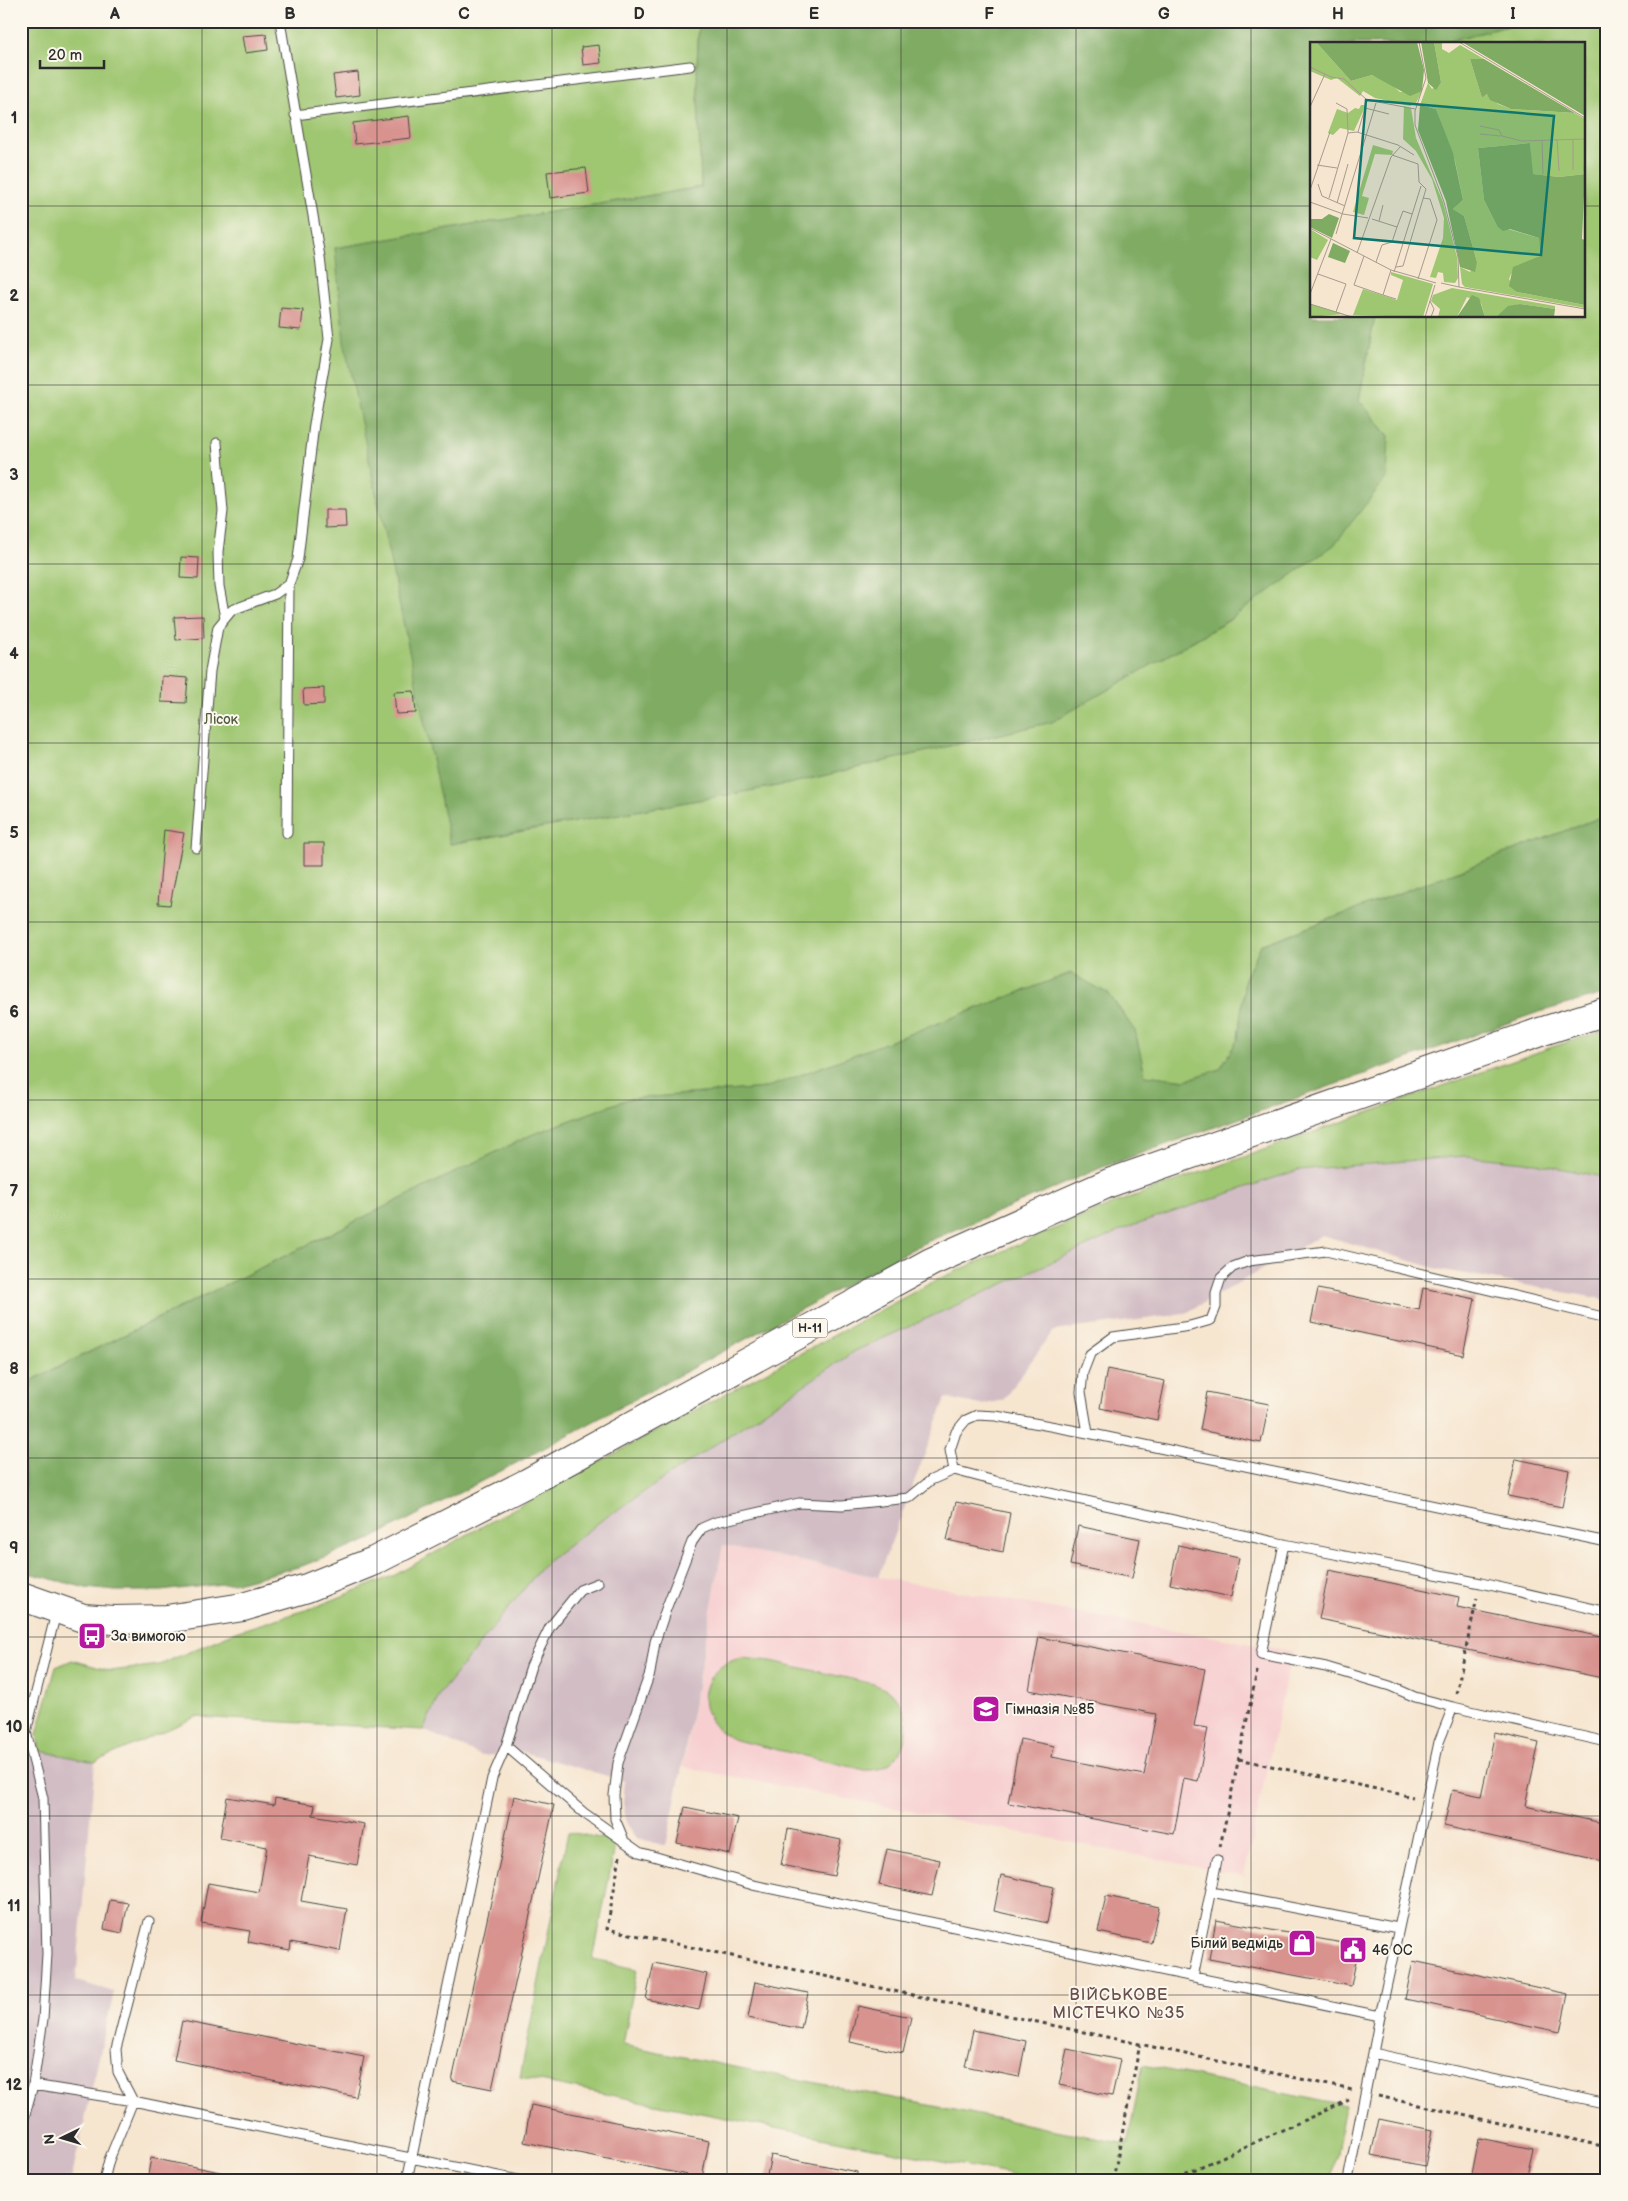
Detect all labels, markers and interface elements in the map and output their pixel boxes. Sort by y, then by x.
text: A [109,5,120,24]
text: B [284,5,296,24]
text: C [458,5,470,24]
text: D [633,5,645,24]
text: E [809,5,819,24]
text: F [984,5,994,24]
text: G [1158,5,1170,24]
text: H [1332,5,1344,24]
text: I [1510,5,1516,24]
scale bar [40,38,104,70]
inset map [1310,42,1586,318]
text: 20 m [48,46,82,65]
text: 1 [11,109,17,128]
text: 2 [9,287,19,306]
text: 3 [9,466,19,485]
text: 4 [9,645,19,664]
park label: Лісок [203,711,239,728]
text: 5 [9,824,19,843]
text: 6 [9,1003,19,1022]
text: 7 [10,1182,19,1201]
road number: Н-11 [792,1319,828,1338]
text: 8 [9,1360,19,1379]
text: 9 [9,1539,19,1558]
bus stop icon: За вимогою [77,1621,107,1651]
place label: За вимогою [111,1628,186,1645]
school or university icon: Гімназія №85 [971,1694,1001,1724]
place label: Гімназія №85 [1005,1701,1095,1718]
text: 10 [6,1718,22,1737]
text: 11 [7,1897,21,1916]
shop icon: Білий ведмідь [1287,1928,1317,1958]
place label: Білий ведмідь [1191,1935,1283,1952]
public building icon: 46 ОС [1338,1935,1368,1965]
place label: 46 ОС [1372,1942,1413,1959]
district label: ВІЙСЬКОВЕ МІСТЕЧКО №35 [1052,1986,1186,2023]
text: 12 [6,2076,23,2095]
north arrow [38,2114,88,2164]
text: N [41,2133,58,2145]

